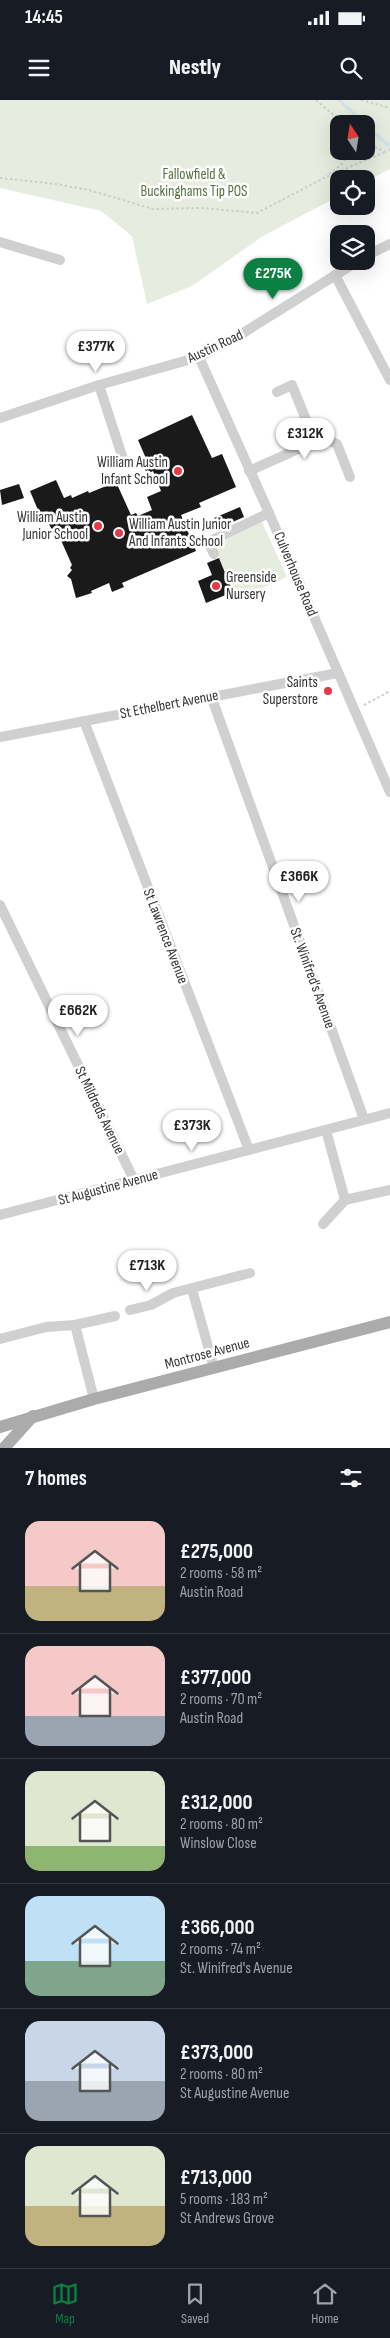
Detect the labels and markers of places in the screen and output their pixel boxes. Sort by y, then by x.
pin: £275K [238,258,308,300]
pin: £377K [61,330,131,373]
pin: £312K [270,418,340,460]
place label: William Austin Infant School [97,453,168,489]
marker: William Austin Infant School [172,465,184,477]
place label: William Austin Junior School [17,508,88,544]
place label: William Austin Junior And Infants School [128,515,232,551]
marker: William Austin Junior School [92,520,104,532]
marker: William Austin Junior And Infants School [113,527,125,539]
place label: Greenside Nursery [226,568,277,604]
marker: Greenside Nursery [210,580,222,592]
place label: Saints Superstore [263,673,318,709]
marker: Saints Superstore [322,685,334,697]
pin: £366K [264,860,334,903]
pin: £662K [43,994,113,1037]
pin: £373K [157,1110,227,1152]
pin: £713K [112,1250,182,1292]

